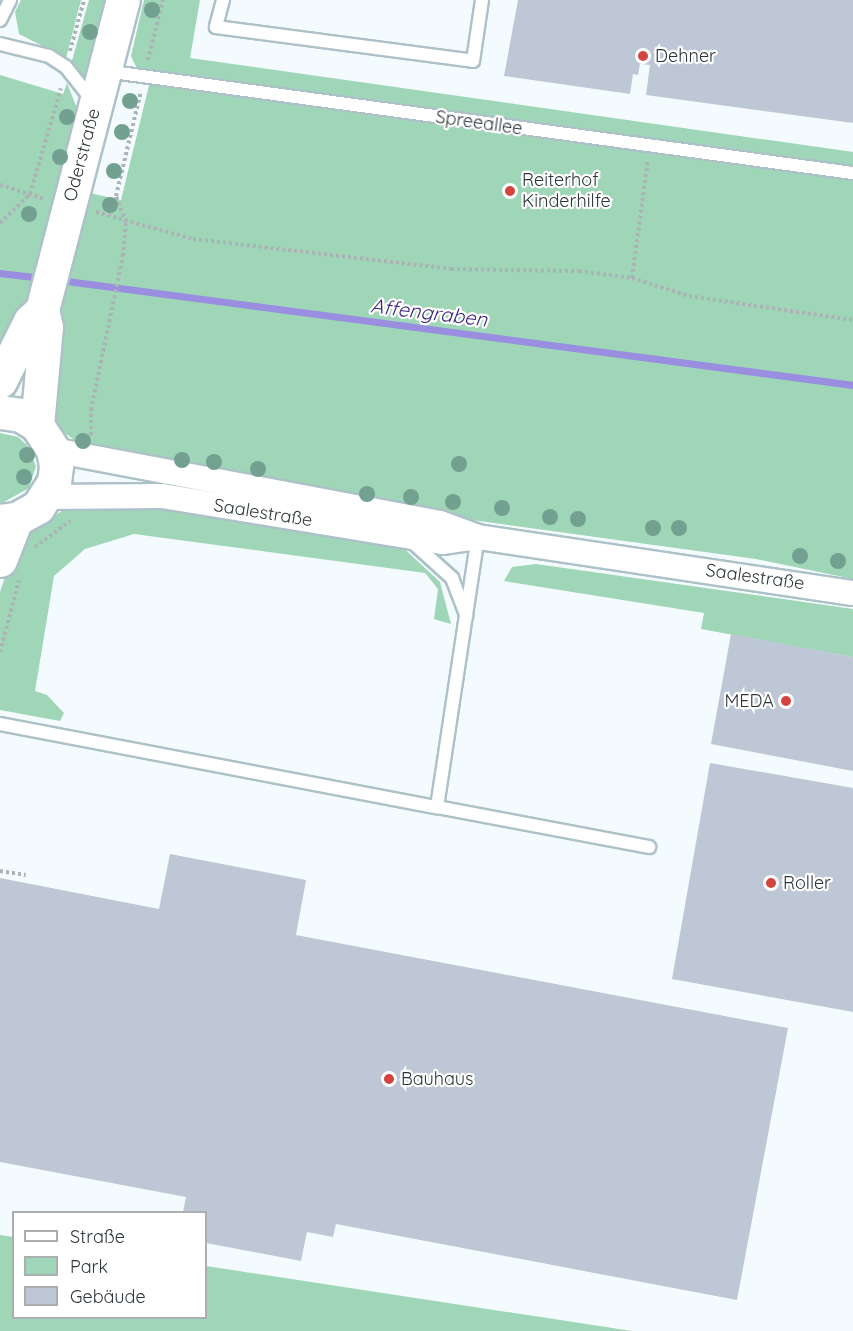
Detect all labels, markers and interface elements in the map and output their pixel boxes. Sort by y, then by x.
place label: Dehner [655,45,716,67]
marker: Dehner [636,49,650,63]
street label: Oderstraße [59,106,105,204]
street label: Spreeallee [434,106,524,140]
place label: Reiterhof Kinderhilfe [522,170,611,213]
marker: Reiterhof Kinderhilfe [503,184,517,198]
water label: Affengraben [369,293,489,331]
street label: Saalestraße [212,495,314,531]
street label: Saalestraße [704,559,806,595]
place label: MEDA [724,690,774,712]
marker: MEDA [779,694,793,708]
place label: Roller [783,872,831,894]
marker: Roller [764,876,778,890]
place label: Bauhaus [401,1068,473,1090]
marker: Bauhaus [382,1072,396,1086]
legend [12,1211,207,1319]
text: Straße [70,1225,125,1248]
text: Park [70,1255,108,1278]
text: Gebäude [70,1285,146,1308]

